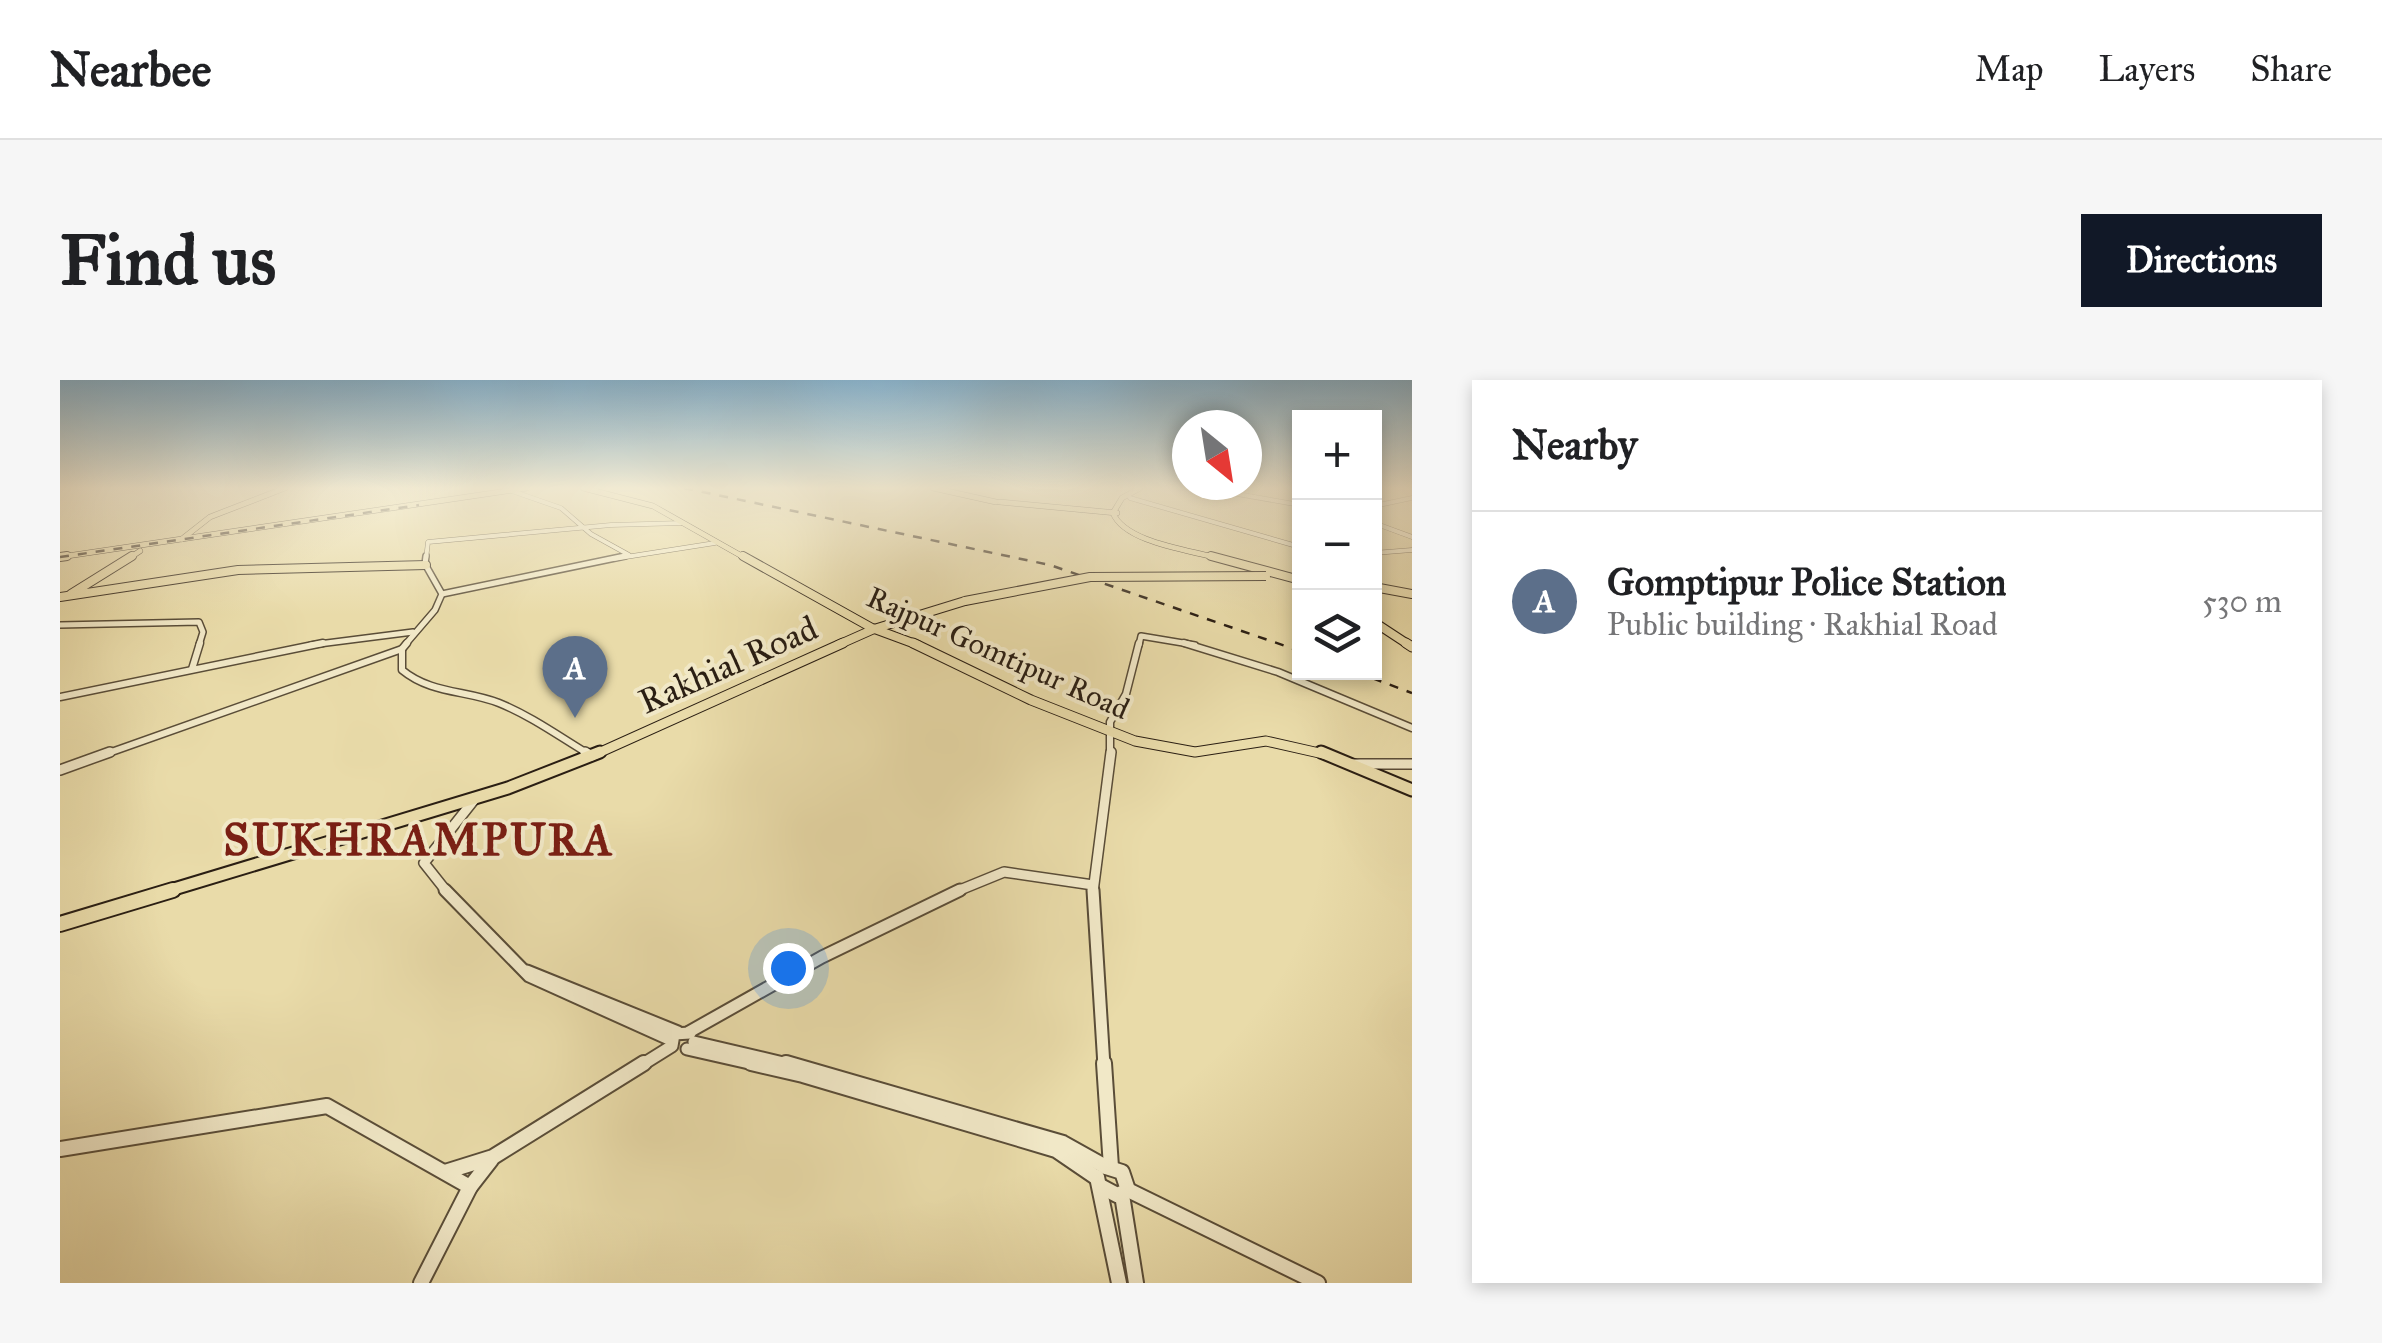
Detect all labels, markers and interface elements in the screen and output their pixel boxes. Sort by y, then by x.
text: Nearbee [50,40,211,99]
text: Map [1975,48,2043,91]
text: Layers [2098,48,2195,91]
text: Share [2250,48,2332,91]
button: Directions [2081,214,2322,307]
text: Find us [60,218,276,303]
north arrow [1172,410,1262,500]
map controls [1292,410,1382,680]
button: + [1292,410,1382,500]
text: Nearby [1512,419,1637,471]
button: − [1292,500,1382,590]
text: Gomptipur Police Station [1607,559,2006,605]
street label: Rajpur Gomtipur Road [861,579,1135,727]
text: A [1534,582,1555,621]
text: 530 m [2202,582,2282,621]
button: layers [1292,590,1382,680]
text: Public building · Rakhial Road [1607,605,1998,644]
street label: Rakhial Road [632,606,824,724]
pin: A [542,635,608,718]
district label: SUKHRAMPURA [223,812,615,867]
your location [763,943,814,994]

